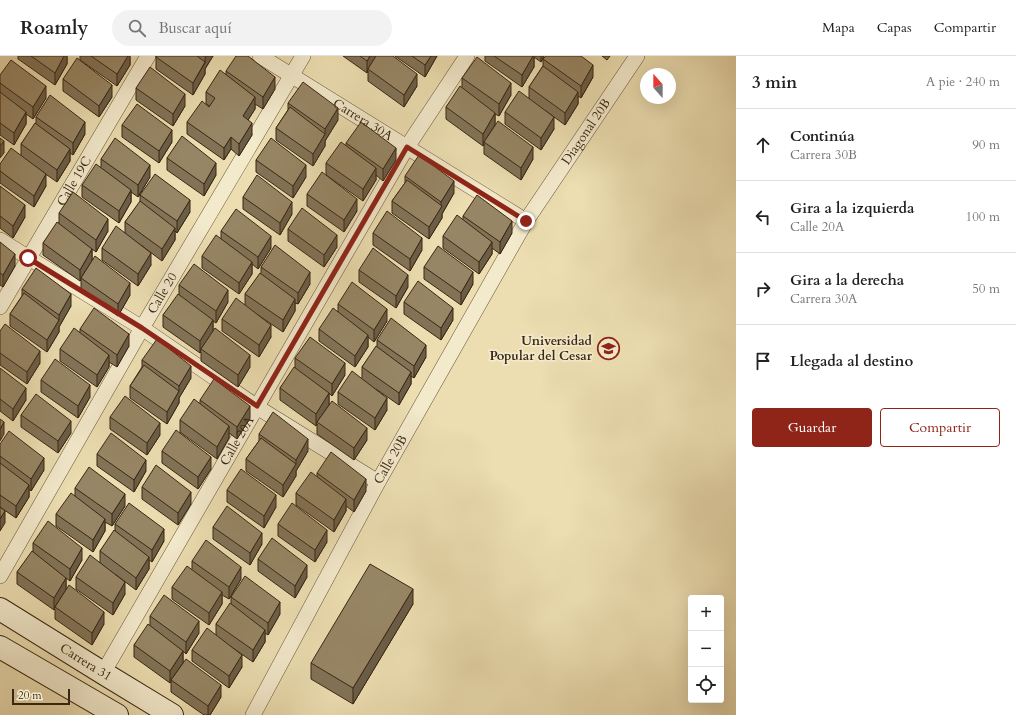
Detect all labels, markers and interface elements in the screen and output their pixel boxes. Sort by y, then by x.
search box [112,10,392,46]
text: Roamly [20,15,88,41]
icon: search [126,17,148,39]
text: Buscar aquí [158,18,232,38]
text: Mapa [822,18,855,37]
text: Capas [877,18,912,37]
text: Compartir [934,18,996,37]
north arrow [640,68,676,104]
text: 3 min [752,71,797,94]
text: A pie · 240 m [926,73,1000,91]
street label: Carrera 30A [329,94,397,146]
street label: Diagonal 20B [557,95,615,168]
text: Continúa [790,126,855,146]
icon: ahead [752,134,774,156]
text: 90 m [972,136,1000,154]
text: Carrera 30B [790,146,857,164]
street label: Calle 19C [52,153,96,209]
text: Gira a la izquierda [790,198,914,218]
icon: left [752,206,774,228]
text: 100 m [966,208,1000,226]
route end [517,212,535,230]
text: Calle 20A [790,218,844,236]
route start [19,249,37,267]
street label: Calle 20 [143,269,182,317]
text: Gira a la derecha [790,270,904,290]
icon: right [752,278,774,300]
text: 50 m [972,280,1000,298]
text: Carrera 30A [790,290,857,308]
place label: Universidad Popular del Cesar [489,332,593,365]
school or university icon: Universidad Popular del Cesar [595,335,621,361]
icon: arrive [752,350,774,372]
text: Llegada al destino [790,351,913,371]
button: Guardar [752,408,872,447]
button: Compartir [880,408,1000,447]
street label: Calle 20A [216,412,259,469]
street label: Calle 20B [370,432,412,488]
map controls [688,595,724,703]
button: + [688,595,724,631]
button: − [688,631,724,667]
street label: Carrera 31 [56,639,115,685]
button: locate [688,667,724,703]
scale bar [12,687,70,706]
text: 20 m [18,688,42,703]

